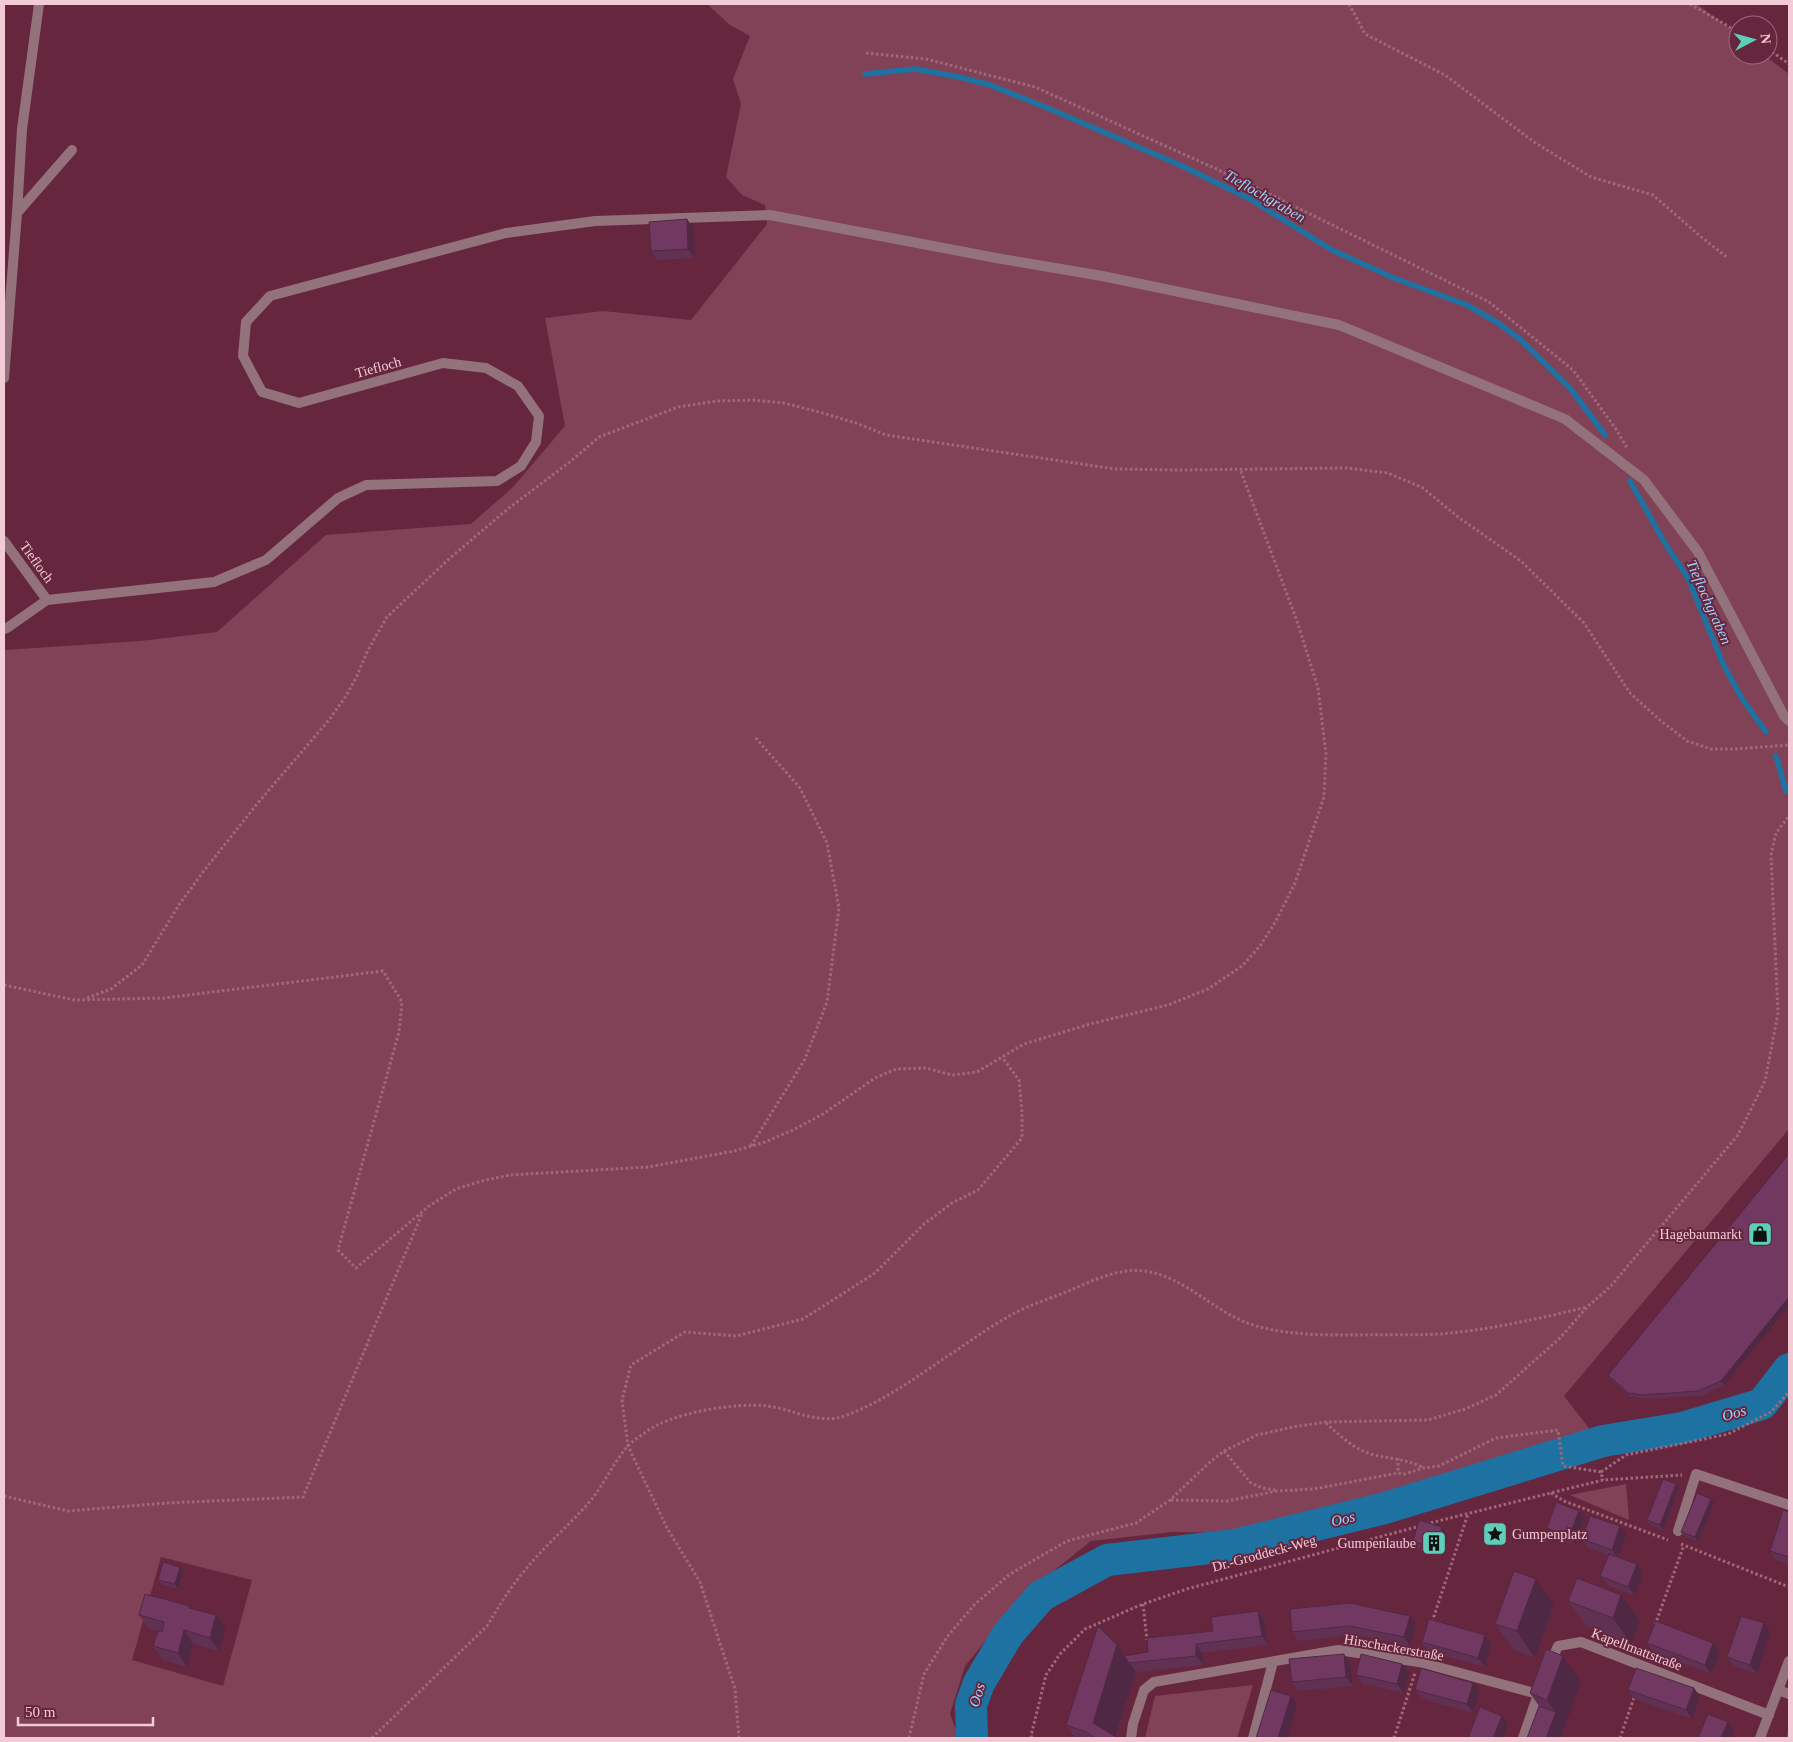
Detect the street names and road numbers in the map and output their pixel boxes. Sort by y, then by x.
street label: Tiefloch [354,354,403,381]
street label: Tiefloch [17,539,56,586]
street label: Dr.-Groddeck-Weg [1210,1532,1318,1575]
street label: Kapellmattstraße [1589,1625,1684,1674]
street label: Hirschackerstraße [1343,1631,1445,1664]

